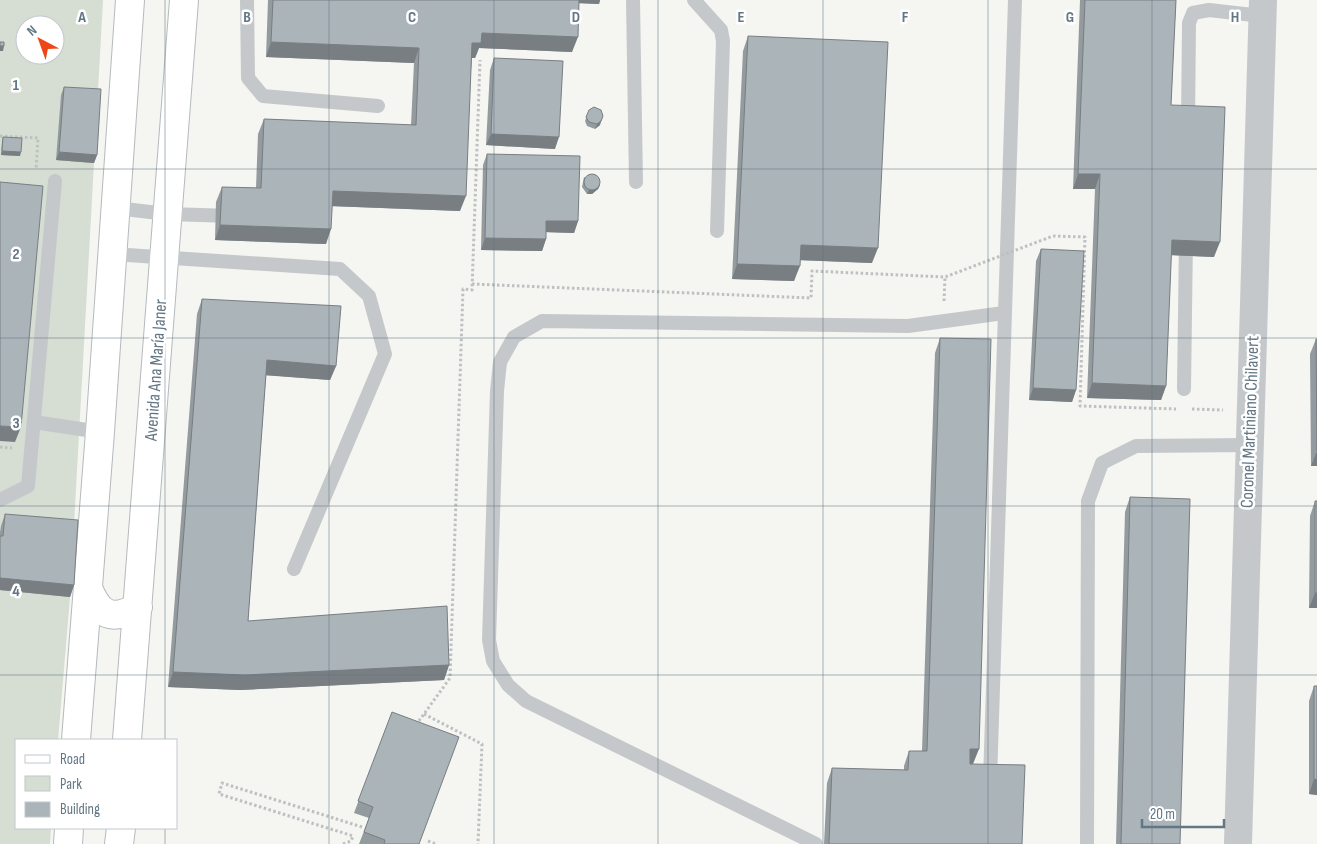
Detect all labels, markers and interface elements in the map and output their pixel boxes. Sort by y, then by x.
text: A [77,8,86,27]
text: B [243,8,251,27]
text: C [408,8,416,27]
text: D [572,8,580,27]
text: E [738,8,745,27]
text: F [902,8,909,27]
text: G [1066,8,1074,27]
text: H [1231,8,1239,27]
north arrow [15,15,65,65]
text: N [23,22,40,39]
text: 1 [13,76,20,95]
text: 2 [12,245,20,264]
street label: Avenida Ana María Janer [140,298,171,443]
street label: Coronel Martiniano Chilavert [1237,335,1264,508]
text: 3 [12,414,20,433]
text: 4 [12,582,20,601]
legend [15,739,178,829]
text: Road [60,750,85,769]
text: Park [60,775,82,794]
scale bar [1142,796,1224,828]
text: Building [60,800,100,819]
text: 20 m [1150,805,1175,824]

